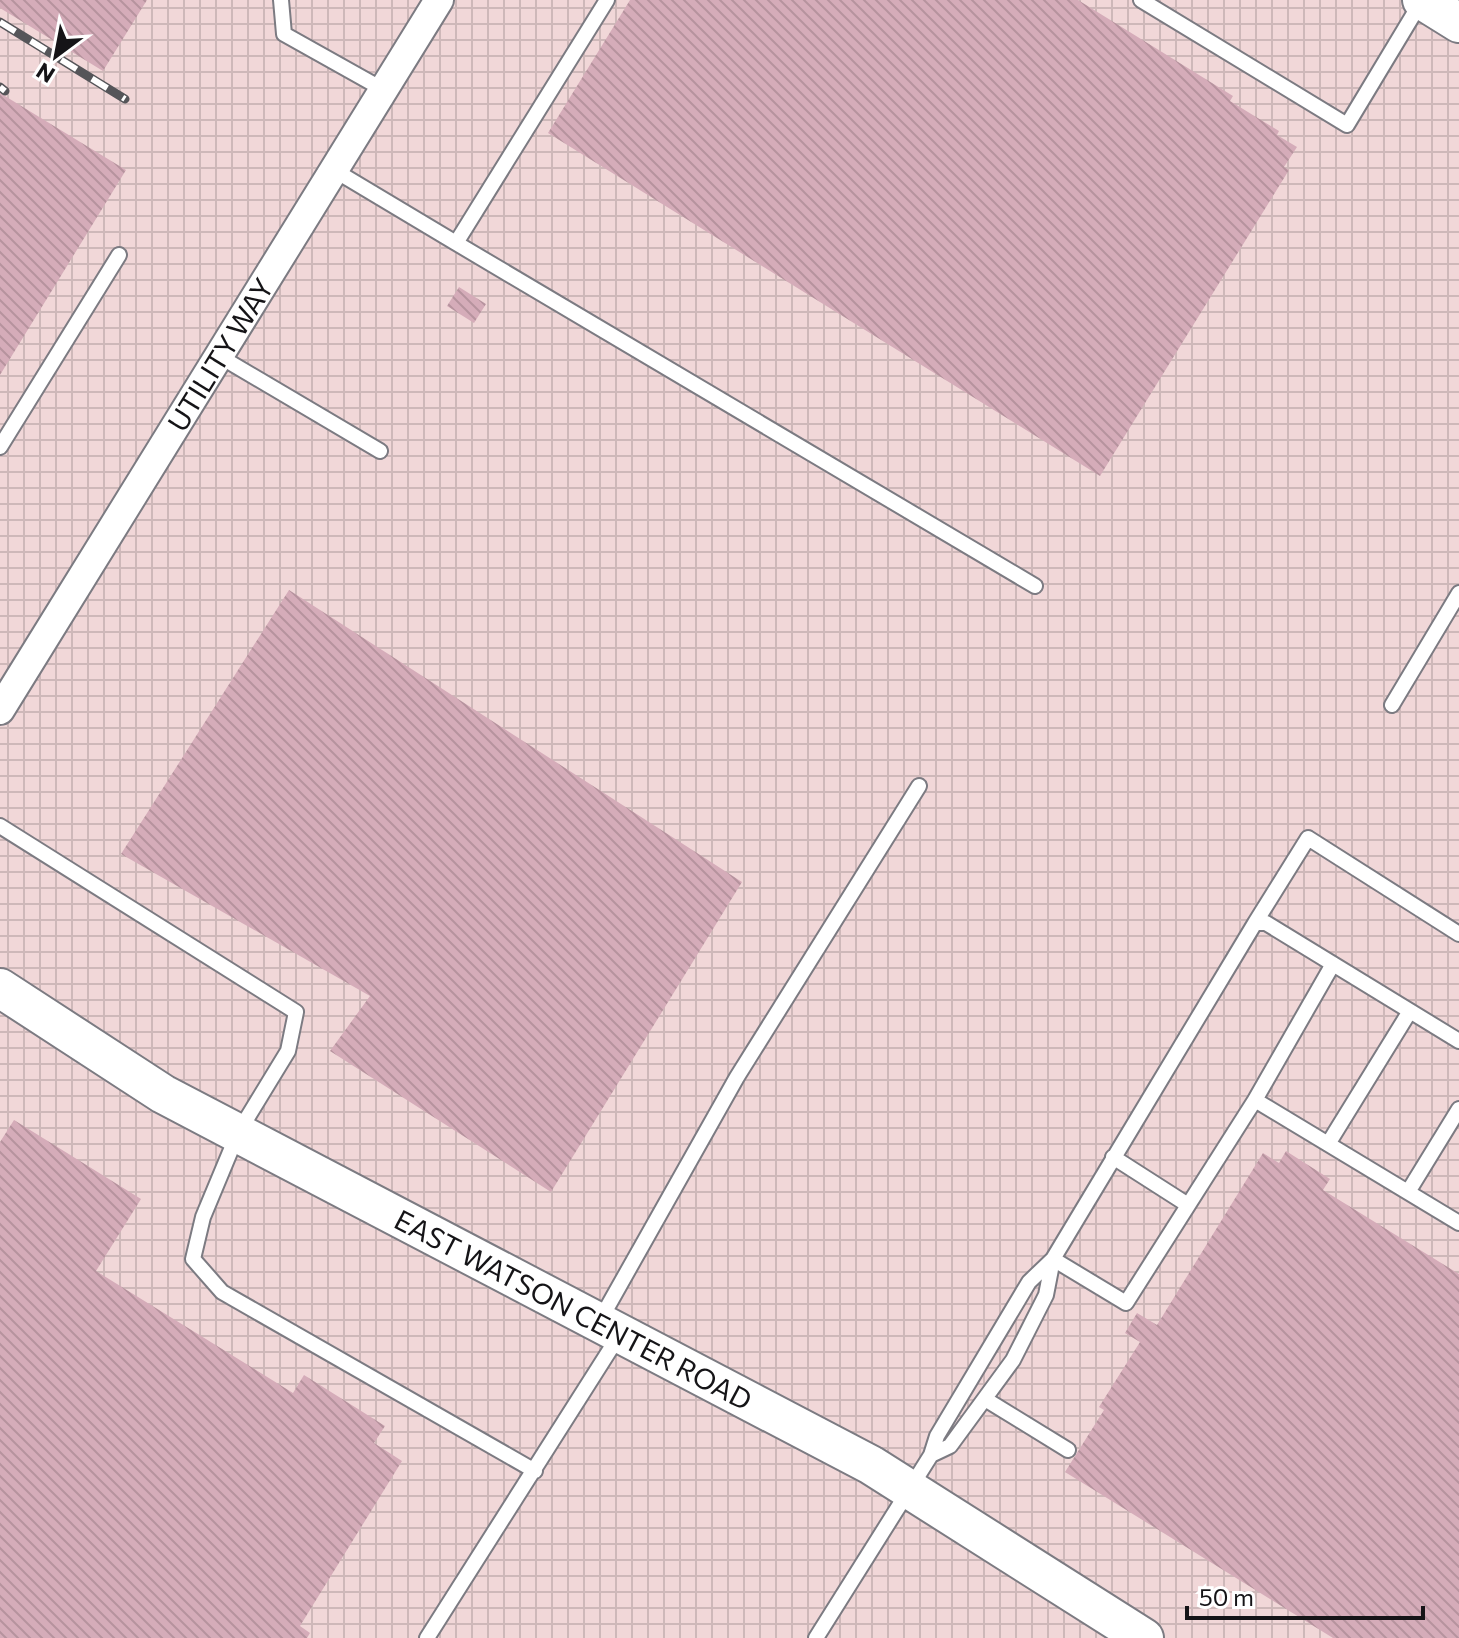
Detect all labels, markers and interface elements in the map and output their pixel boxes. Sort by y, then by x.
north arrow [16,16,96,96]
text: N [31,58,59,89]
street label: UTILITY WAY [160,272,280,437]
street label: EAST WATSON CENTER ROAD [389,1202,758,1417]
scale bar [1187,1570,1423,1620]
text: 50 m [1199,1582,1254,1611]

